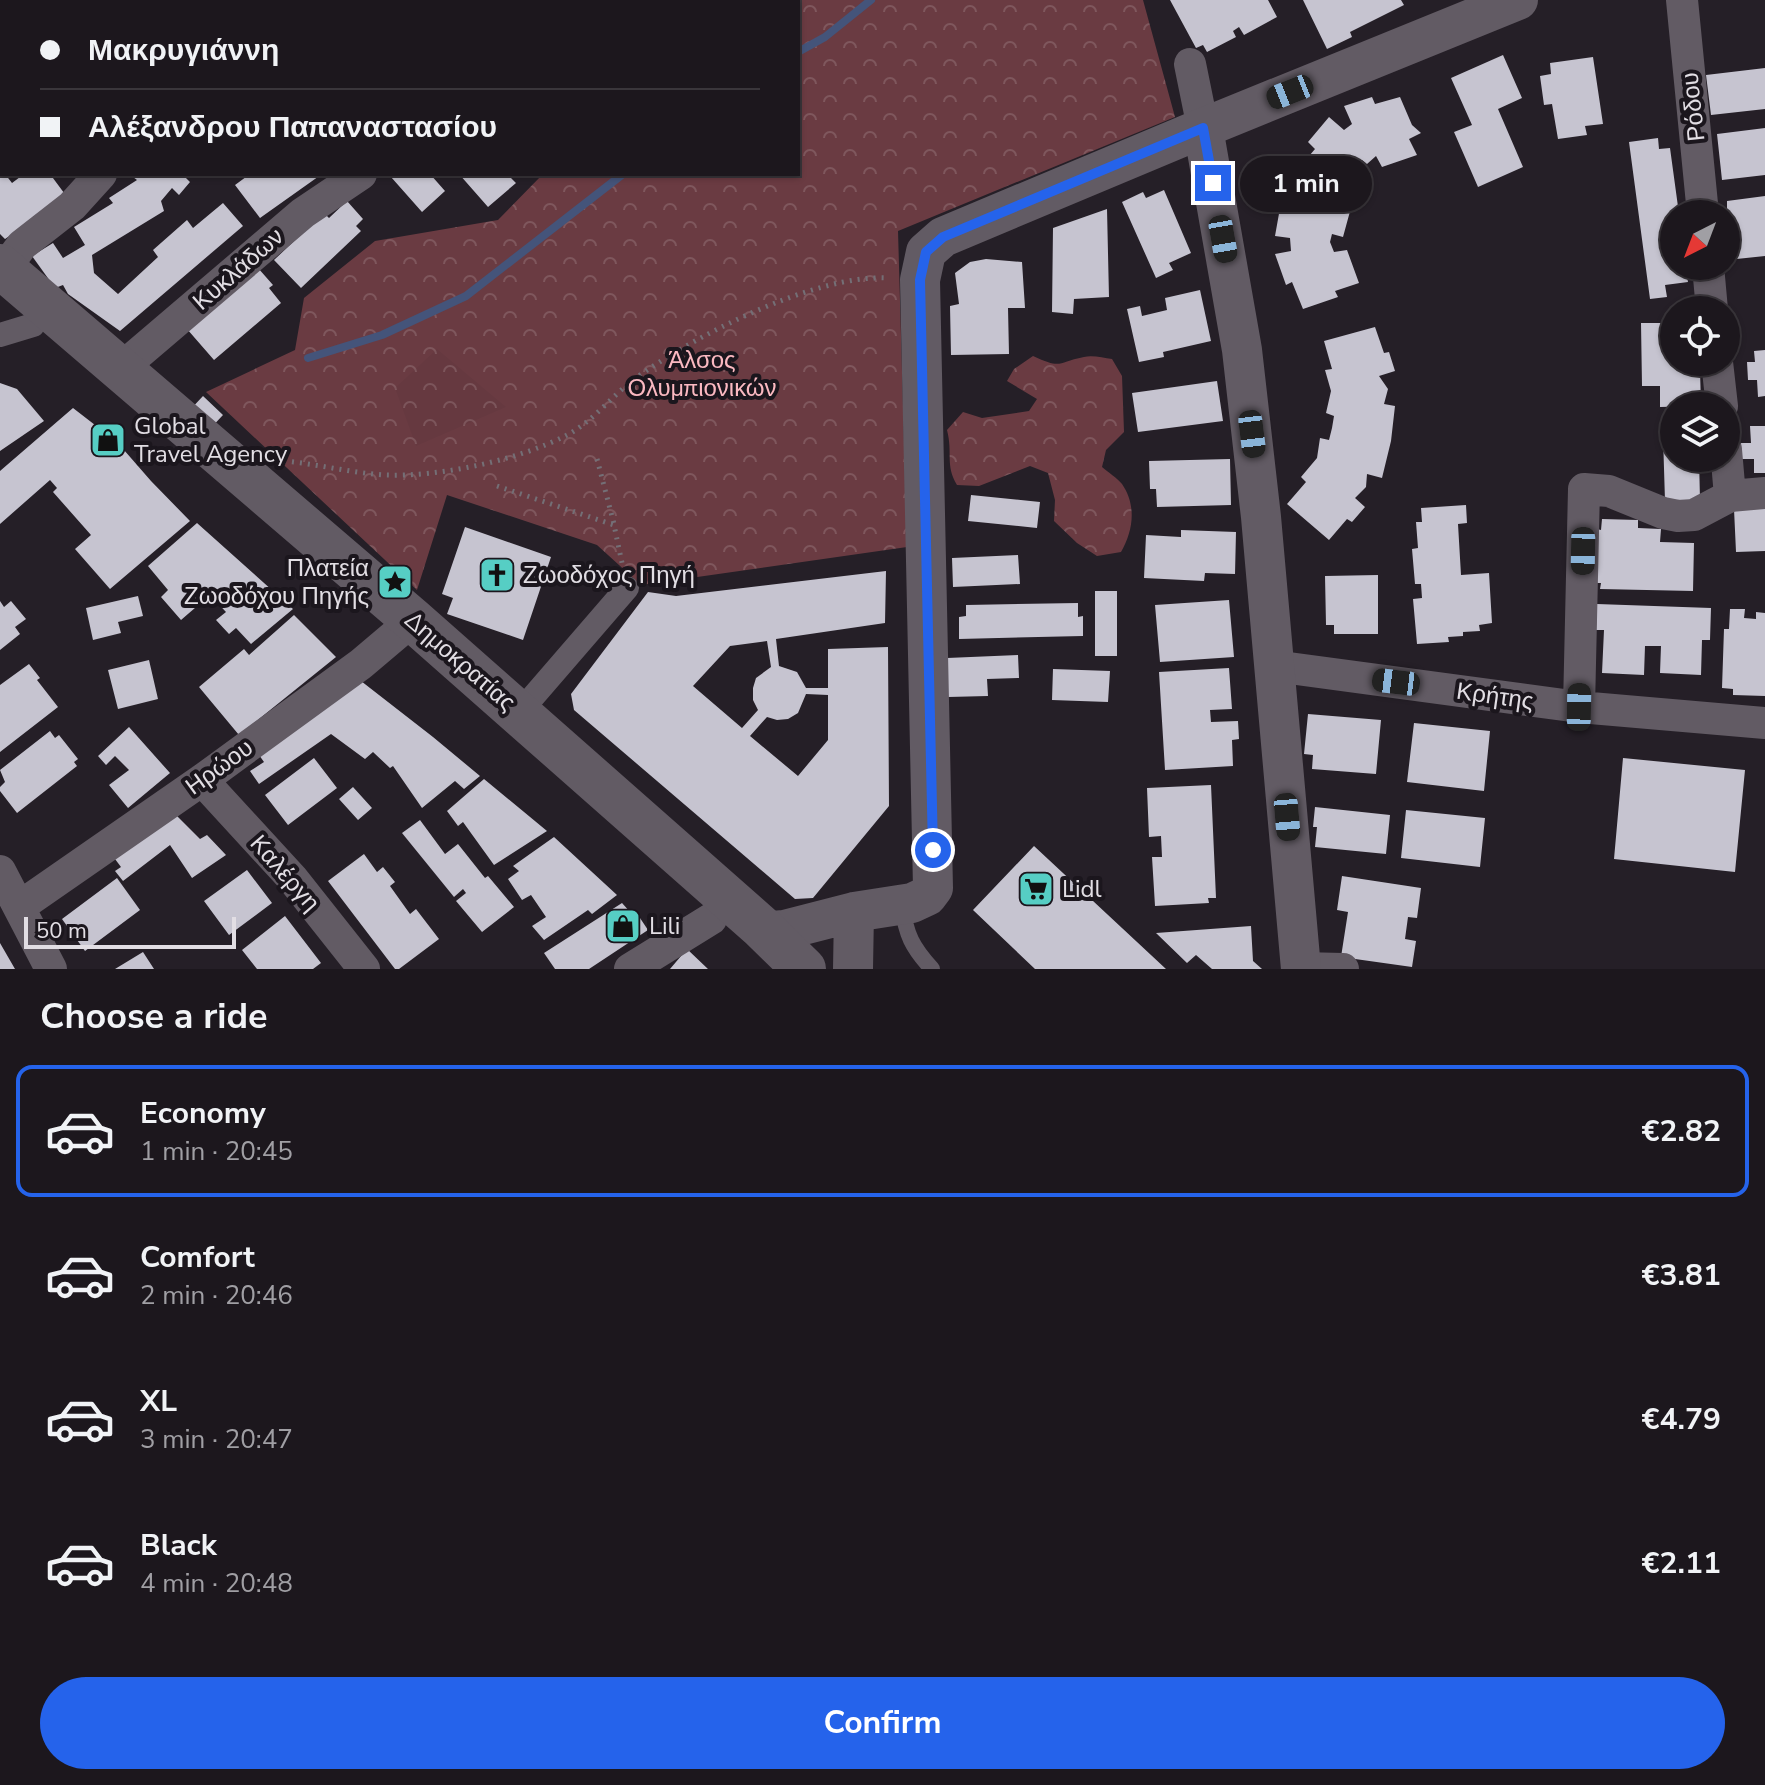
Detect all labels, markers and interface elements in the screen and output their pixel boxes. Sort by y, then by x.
text: Μακρυγιάννη [88,30,279,71]
street label: Ρόδου [1673,71,1713,143]
car [1263,72,1317,112]
text: Αλέξανδρου Παπαναστασίου [88,107,497,148]
callout: 1 min [1241,155,1373,211]
route end [1195,165,1231,201]
text: 1 min [1272,166,1340,201]
north arrow [1660,200,1740,280]
map controls [1660,200,1740,472]
car [1207,213,1239,265]
street label: Κυκλάδων [186,221,290,317]
button: locate [1660,296,1740,376]
park label: Άλσος Ολυμπιονικών [627,344,777,404]
button: layers [1660,392,1740,472]
car [1237,409,1267,459]
place label: Global Travel Agency [134,410,288,470]
shop icon: Global Travel Agency [89,421,127,459]
car [1571,527,1595,575]
place label: Πλατεία Ζωοδόχου Πηγής [184,552,369,612]
church icon: Ζωοδόχος Πηγή [478,556,516,594]
place label: Ζωοδόχος Πηγή [523,559,695,591]
place icon: Πλατεία Ζωοδόχου Πηγής [376,563,414,601]
street label: Δημοκρατίας [398,604,522,718]
car [1371,667,1421,697]
street label: Κρήτης [1454,675,1536,717]
car [1567,683,1591,731]
street label: Ηρώου [179,732,259,802]
car [1273,792,1301,842]
street label: Καλέργη [243,828,327,918]
route start [915,832,951,868]
supermarket icon: Lidl [1017,870,1055,908]
place label: Lidl [1062,873,1102,905]
shop icon: Lili [604,907,642,945]
place label: Lili [649,910,680,942]
scale bar [24,913,236,949]
text: 50 m [36,916,87,946]
text: Choose a ride [40,992,268,1041]
text: Economy [140,1093,266,1134]
icon: car [44,1095,116,1167]
text: €2.82 [1642,1111,1721,1152]
text: 1 min · 20:45 [140,1134,293,1169]
text: Comfort [140,1237,255,1278]
icon: car [44,1239,116,1311]
text: €3.81 [1642,1255,1721,1296]
text: 2 min · 20:46 [140,1278,293,1313]
text: XL [140,1381,177,1422]
icon: car [44,1383,116,1455]
text: €4.79 [1642,1399,1721,1440]
text: 3 min · 20:47 [140,1422,293,1457]
text: Black [140,1525,217,1566]
icon: car [44,1527,116,1599]
text: €2.11 [1642,1543,1721,1584]
text: 4 min · 20:48 [140,1566,293,1601]
button: Confirm [40,1677,1725,1769]

